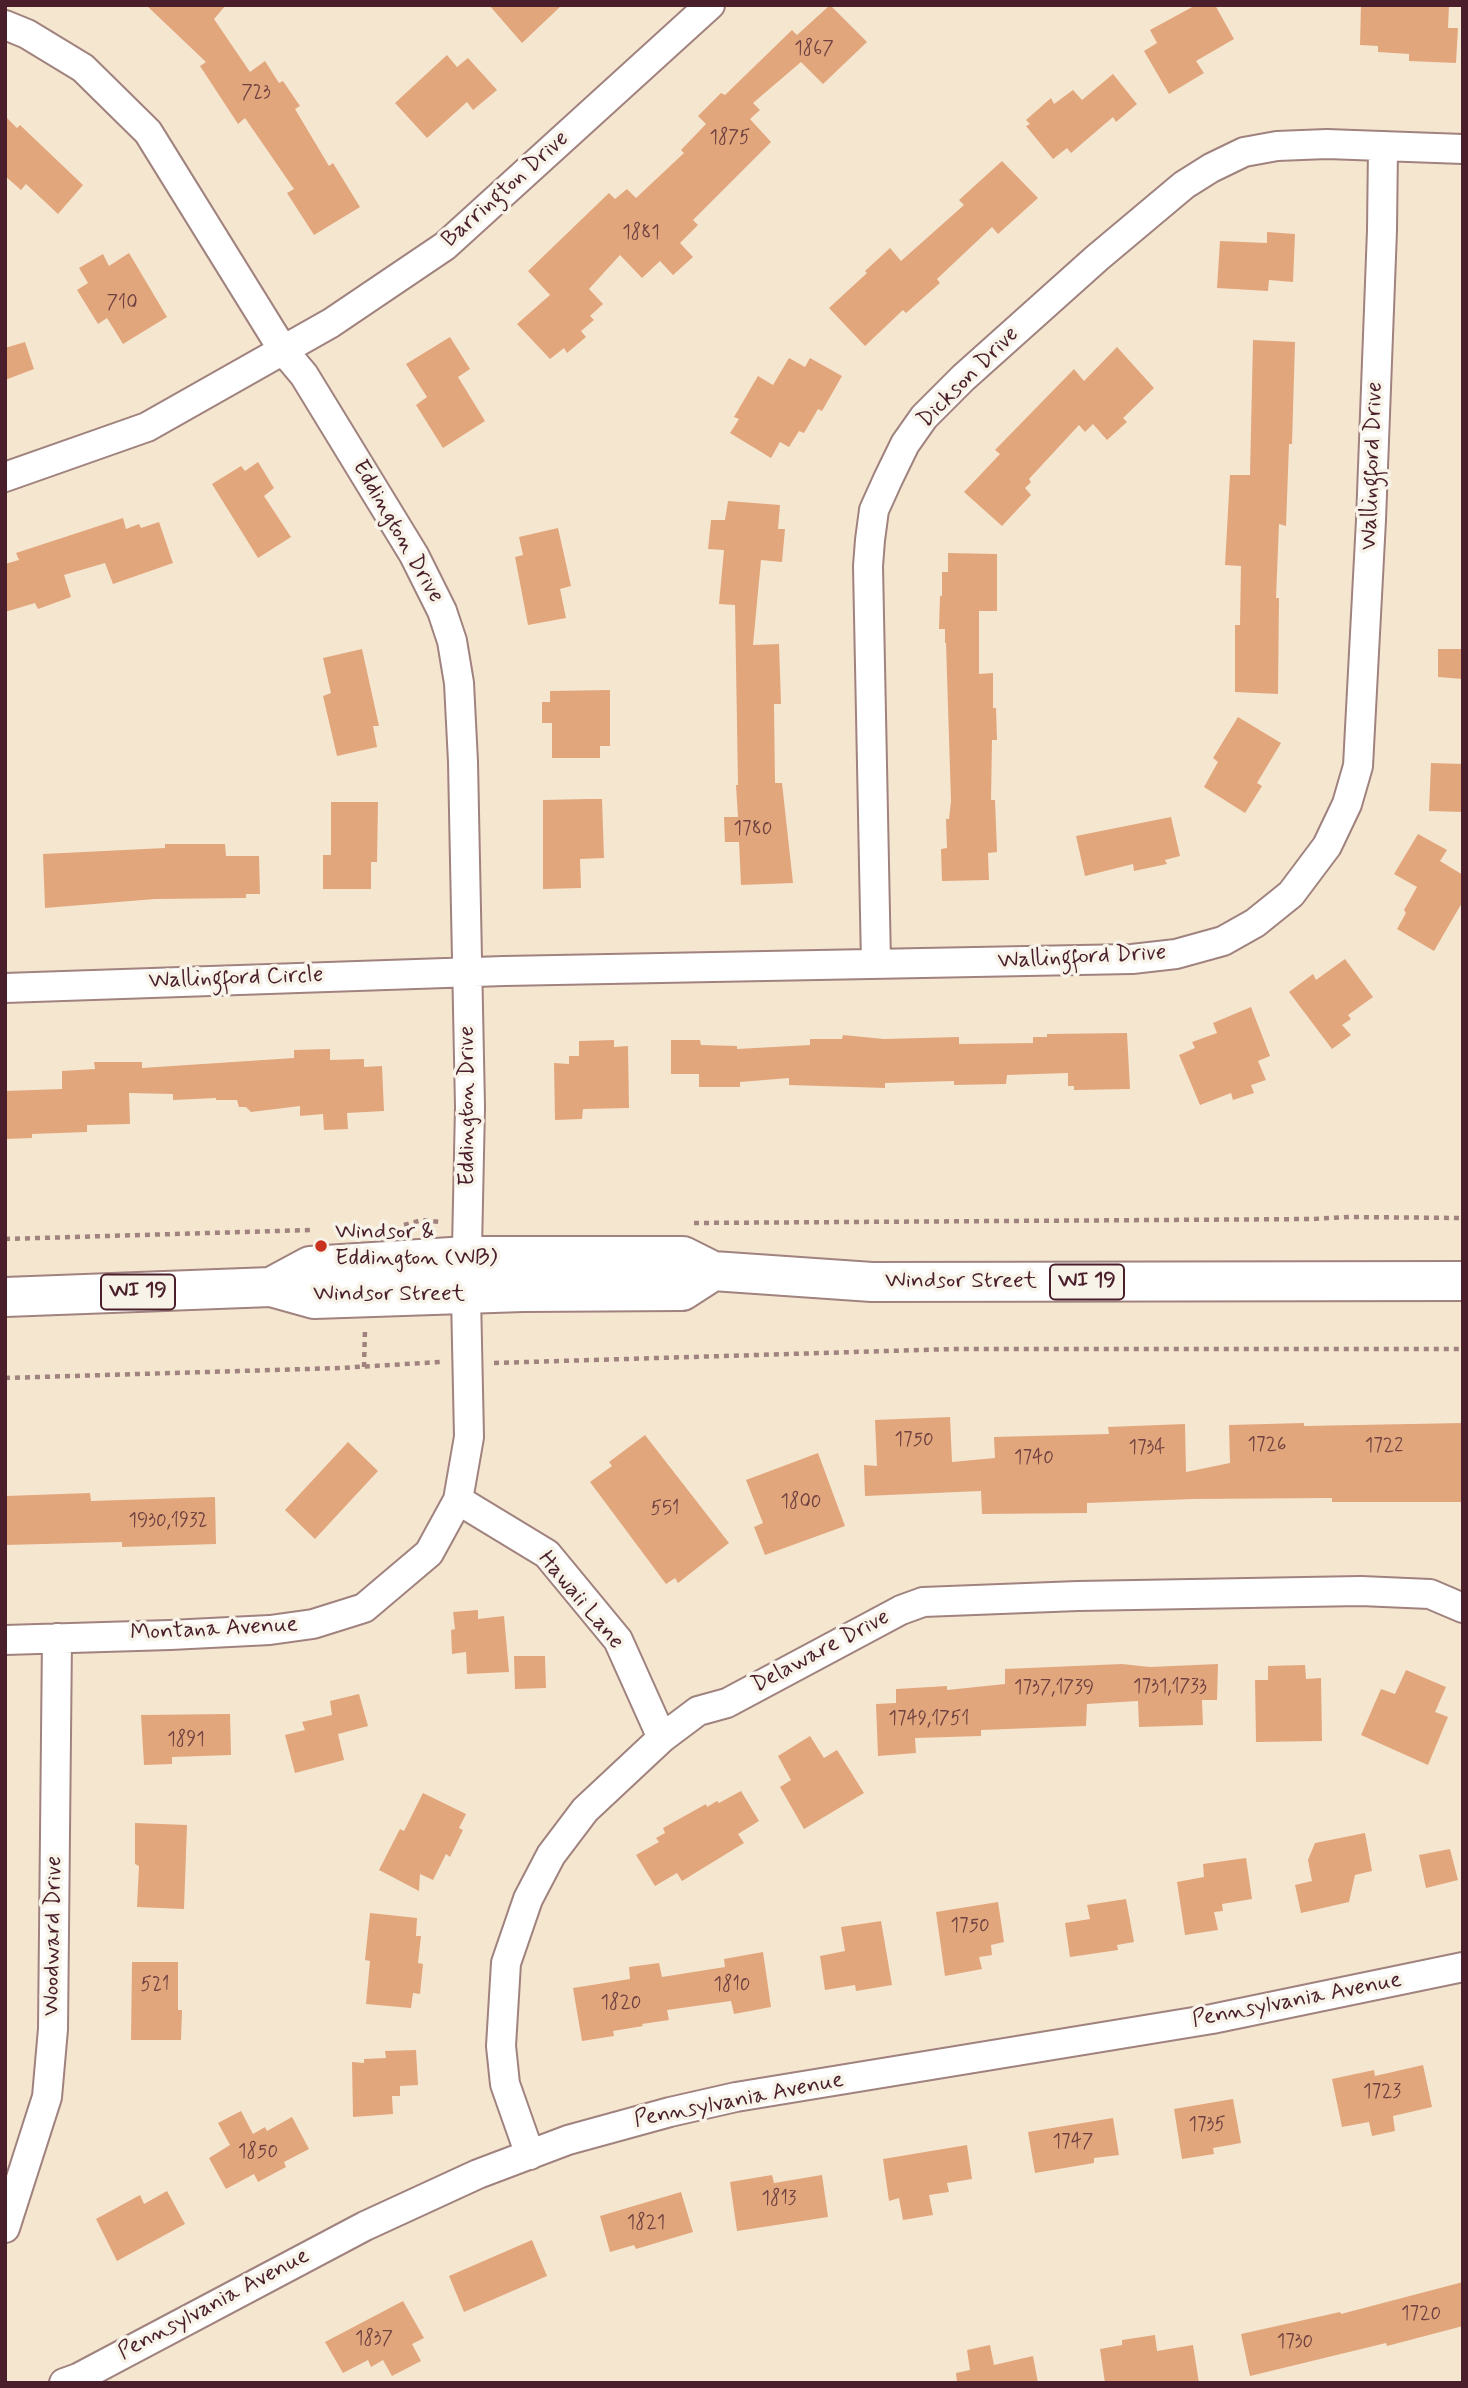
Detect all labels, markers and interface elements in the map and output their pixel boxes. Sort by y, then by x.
house number: 1867 [794,39,834,61]
house number: 723 [241,83,271,105]
street label: Barrington Drive [437,126,575,254]
house number: 1875 [710,128,750,150]
house number: 1881 [622,223,660,245]
house number: 710 [106,293,138,315]
street label: Dickson Drive [912,321,1026,435]
street label: Wallingford Drive [1356,381,1390,551]
street label: Eddington Drive [345,456,449,608]
house number: 1780 [734,819,772,841]
street label: Wallingford Drive [997,940,1167,976]
street label: Wallingford Circle [148,962,324,996]
street label: Eddington Drive [454,1026,482,1186]
place label: Windsor & Eddington (WB) [335,1219,497,1273]
marker: Windsor & Eddington (WB) [313,1238,329,1254]
road number: WI 19 [1050,1264,1124,1300]
street label: Windsor Street [885,1268,1037,1296]
road number: WI 19 [101,1274,175,1310]
street label: Windsor Street [313,1281,465,1309]
house number: 1750 [894,1430,934,1452]
house number: 1726 [1247,1435,1287,1457]
house number: 1722 [1365,1436,1403,1458]
house number: 1734 [1129,1438,1165,1460]
house number: 1740 [1014,1448,1054,1470]
house number: 1800 [781,1492,821,1514]
house number: 551 [651,1499,679,1521]
house number: 1930,1932 [128,1511,208,1533]
street label: Hawaii Lane [531,1546,629,1656]
street label: Delaware Drive [747,1604,895,1700]
street label: Montana Avenue [129,1612,299,1648]
house number: 1731,1733 [1133,1677,1207,1699]
house number: 1737,1739 [1014,1678,1094,1700]
house number: 1749,1751 [888,1709,970,1731]
house number: 1891 [167,1730,205,1752]
street label: Woodward Drive [39,1855,69,2017]
house number: 1750 [950,1916,990,1938]
street label: Pennsylvania Avenue [1190,1967,1404,2035]
house number: 521 [141,1975,169,1997]
house number: 1810 [714,1975,750,1997]
house number: 1820 [601,1993,641,2015]
street label: Pennsylvania Avenue [632,2067,846,2135]
house number: 1723 [1363,2082,1401,2104]
house number: 1735 [1188,2115,1226,2137]
house number: 1747 [1053,2132,1093,2154]
house number: 1850 [238,2142,278,2164]
house number: 1813 [762,2189,796,2211]
house number: 1821 [627,2213,665,2235]
street label: Pennsylvania Avenue [114,2243,314,2367]
house number: 1720 [1401,2304,1441,2326]
house number: 1837 [355,2329,393,2351]
house number: 1730 [1277,2332,1313,2354]

